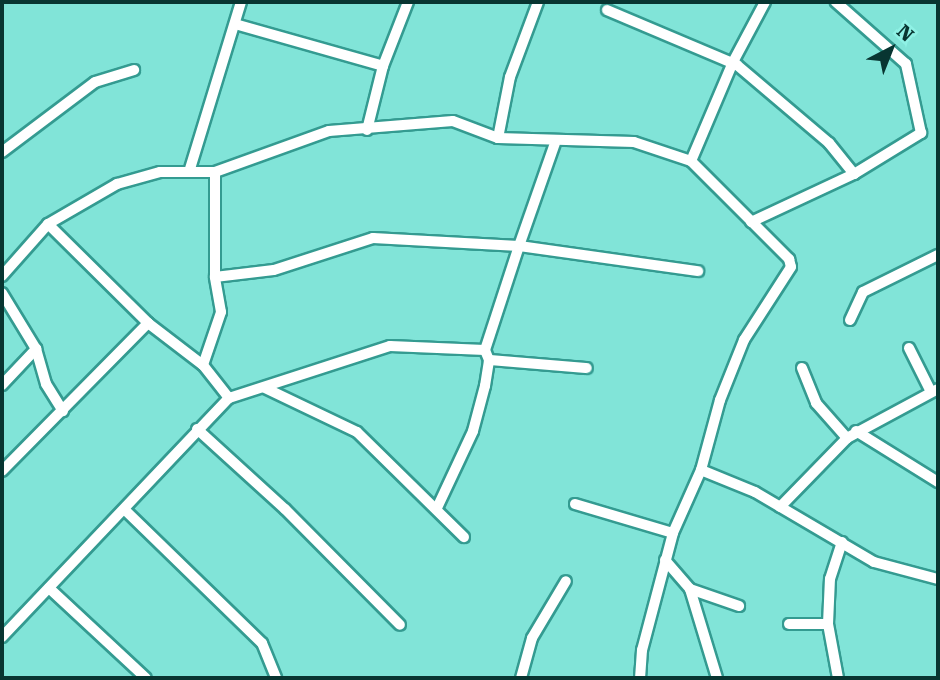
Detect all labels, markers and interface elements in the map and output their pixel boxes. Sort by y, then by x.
north arrow [856,14,926,84]
text: N [892,20,919,46]

